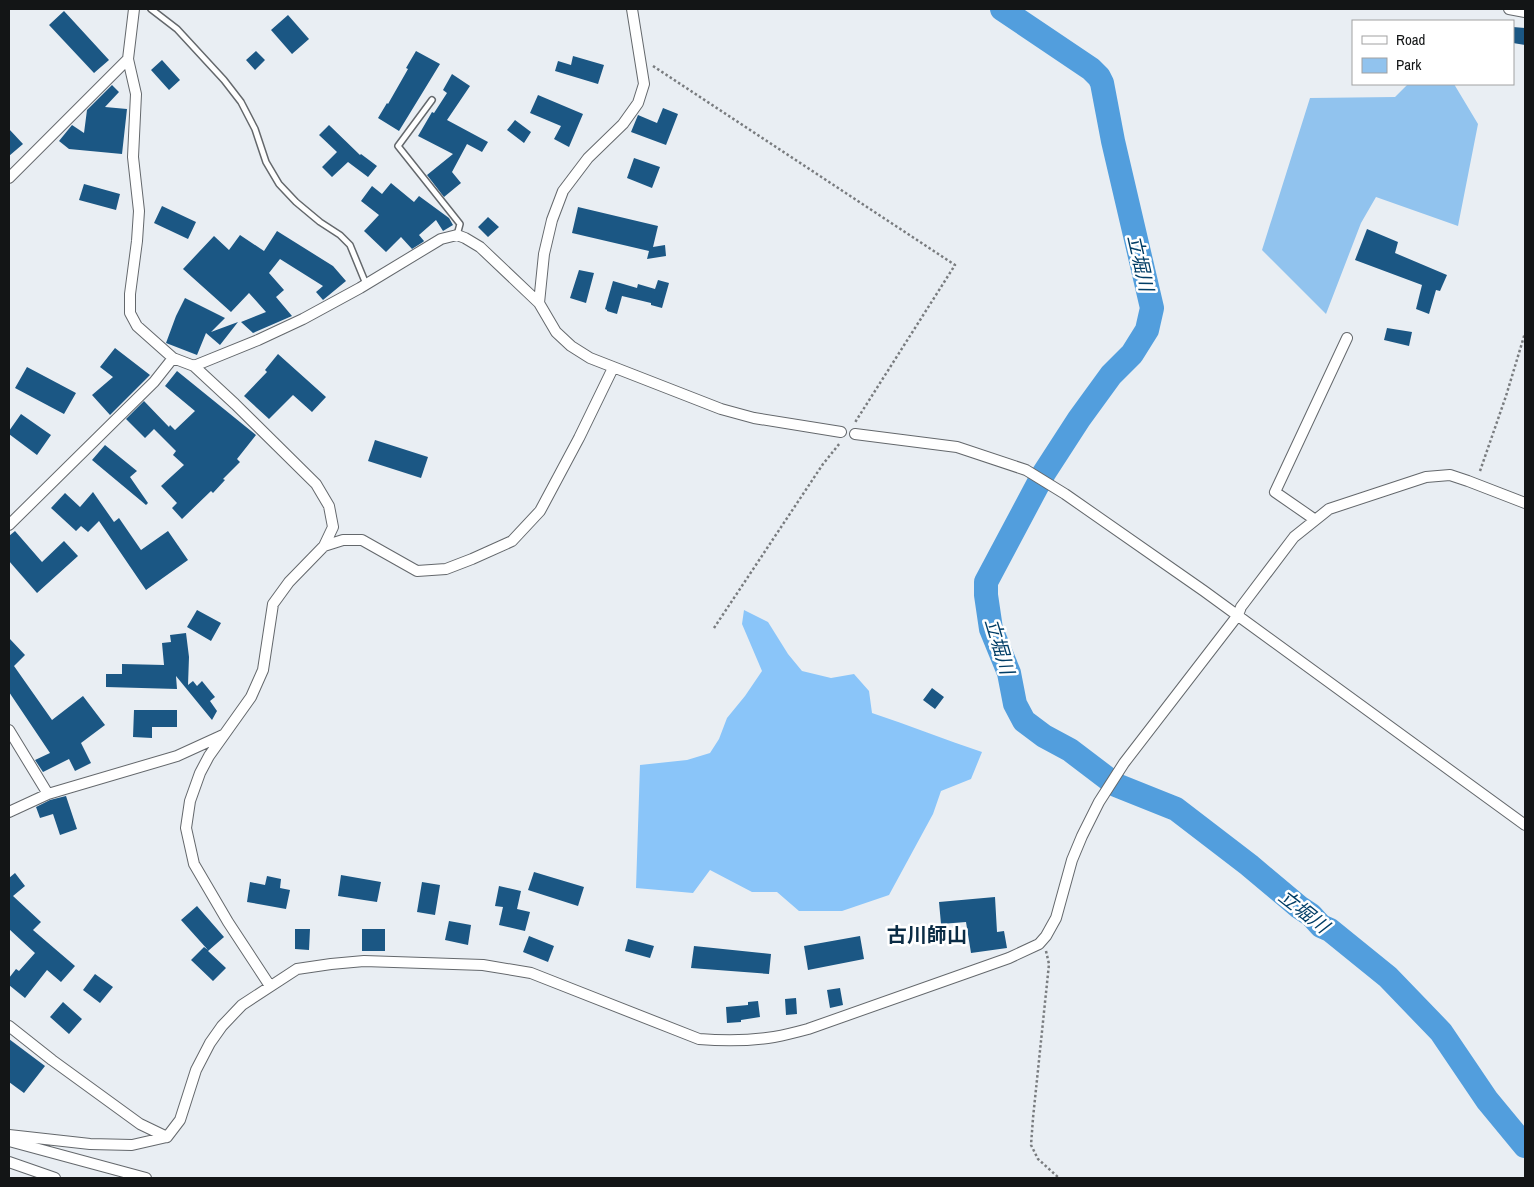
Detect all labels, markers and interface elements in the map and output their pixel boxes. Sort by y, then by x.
legend [1352,20,1514,85]
text: Road [1396,29,1425,50]
text: Park [1396,54,1422,75]
water label: 立堀川 [1122,232,1161,296]
water label: 立堀川 [979,615,1021,679]
water label: 立堀川 [1274,883,1336,940]
district label: 古川師山 [887,921,967,948]

